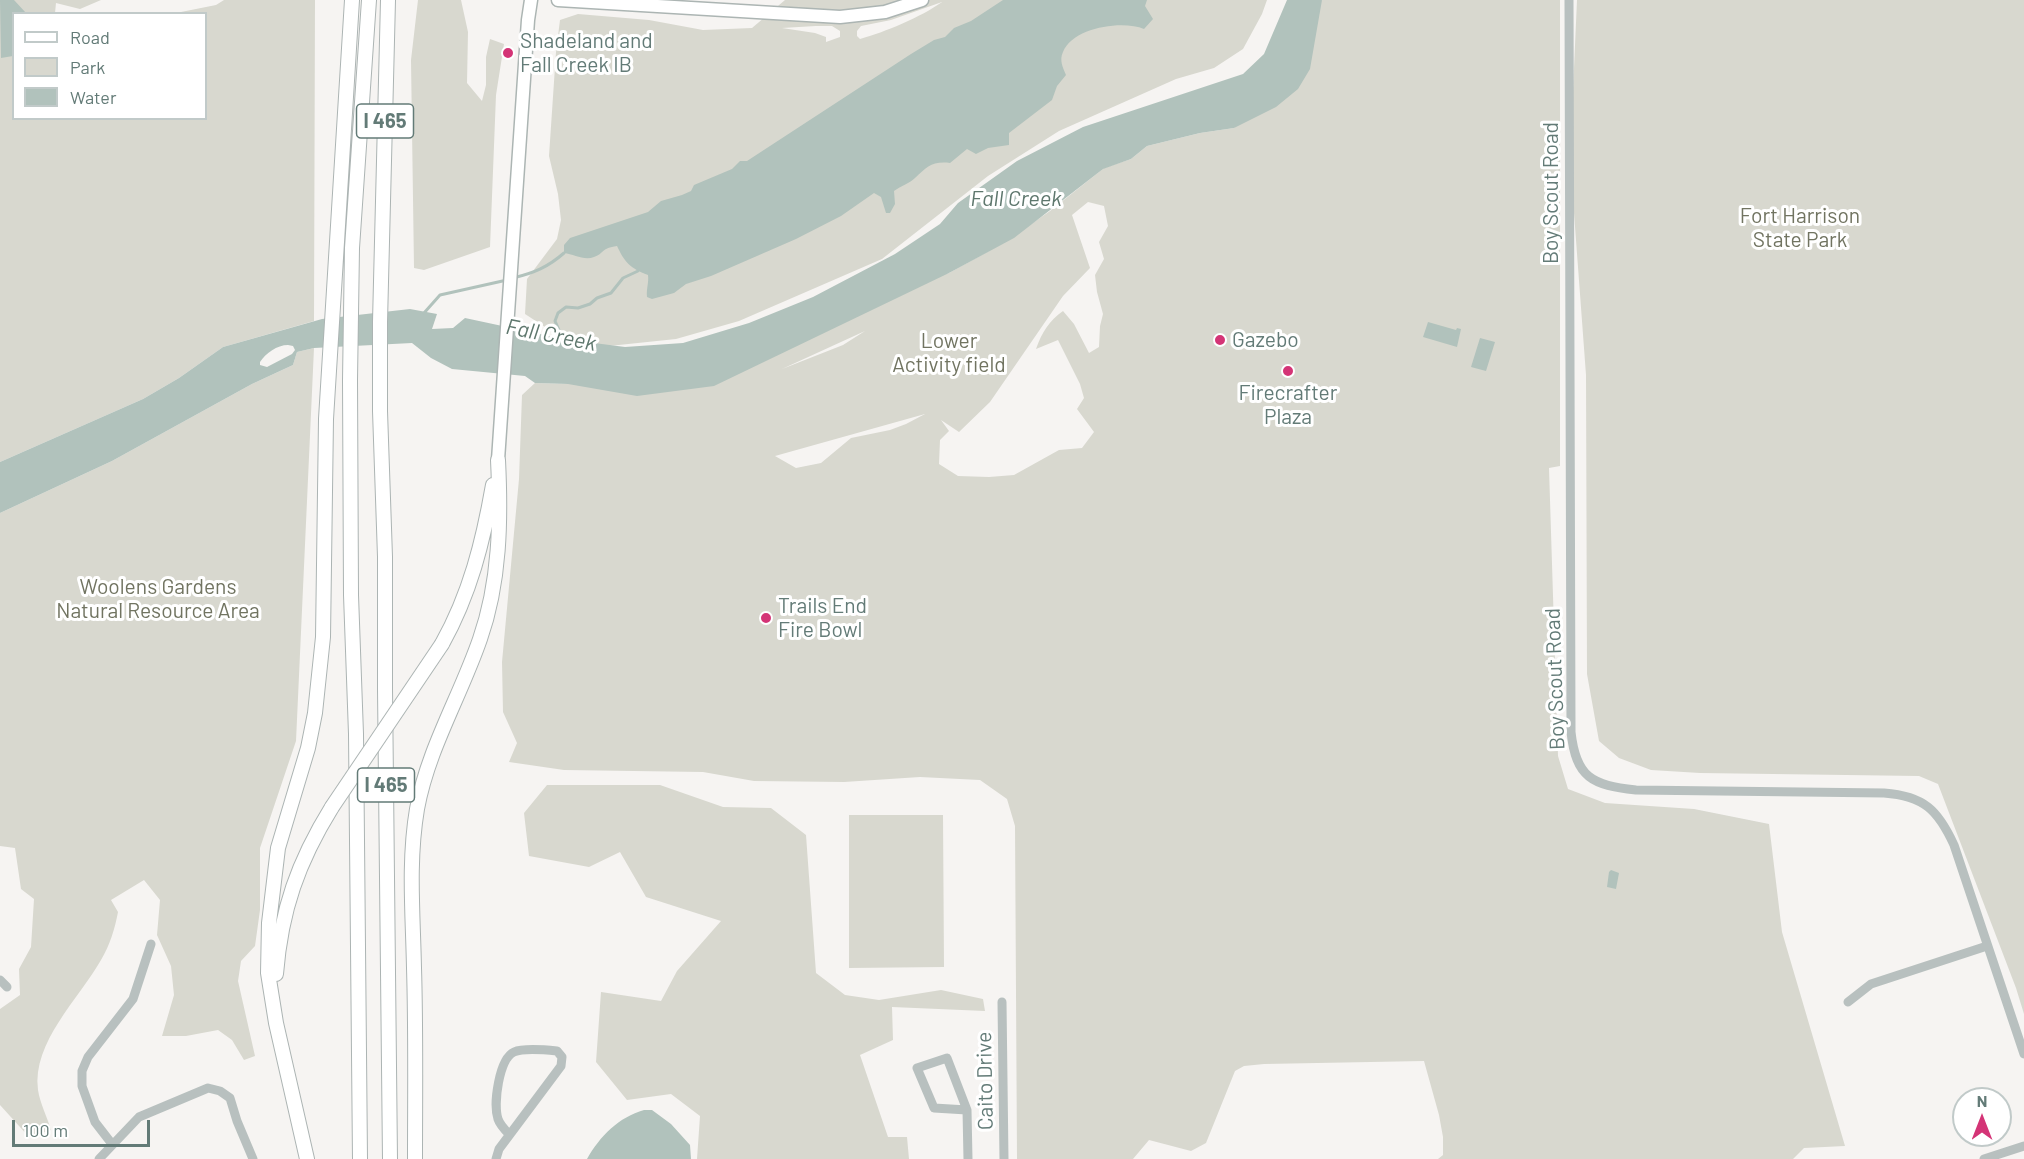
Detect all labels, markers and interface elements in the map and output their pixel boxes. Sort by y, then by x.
legend [12,12,207,120]
text: Road [70,26,110,48]
place label: Shadeland and Fall Creek IB [520,28,653,78]
marker: Shadeland and Fall Creek IB [501,46,515,60]
text: Park [70,56,105,78]
text: Water [70,86,117,108]
road number: I 465 [356,104,414,138]
street label: Boy Scout Road [1538,122,1564,264]
water label: Fall Creek [970,186,1062,212]
park label: Fort Harrison State Park [1740,203,1860,253]
water label: Fall Creek [504,313,598,357]
place label: Gazebo [1232,327,1299,353]
park label: Lower Activity field [892,328,1006,378]
marker: Gazebo [1213,333,1227,347]
marker: Firecrafter Plaza [1281,364,1295,378]
place label: Firecrafter Plaza [1239,380,1337,430]
park label: Woolens Gardens Natural Resource Area [56,574,260,624]
place label: Trails End Fire Bowl [778,593,867,643]
street label: Boy Scout Road [1540,608,1570,750]
marker: Trails End Fire Bowl [759,611,773,625]
road number: I 465 [358,768,414,802]
street label: Caito Drive [972,1032,998,1130]
north arrow [1952,1087,2012,1147]
text: N [1977,1091,1987,1110]
scale bar [15,1108,153,1146]
text: 100 m [23,1119,68,1141]

